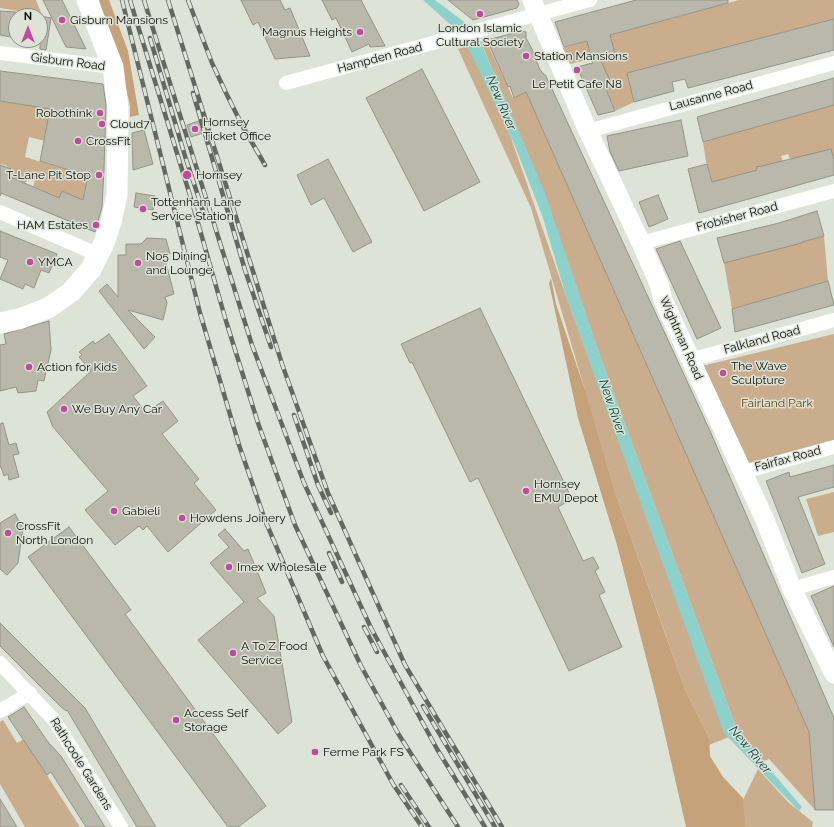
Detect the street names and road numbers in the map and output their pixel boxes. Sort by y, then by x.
street label: Hampden Road [336,40,424,76]
street label: Gisburn Road [30,50,106,74]
street label: Lausanne Road [668,78,754,114]
street label: Frobisher Road [695,199,779,235]
street label: Wightman Road [656,294,706,382]
street label: Falkland Road [722,323,802,357]
street label: Fairfax Road [753,443,823,475]
street label: Rathcoole Gardens [47,715,115,813]

